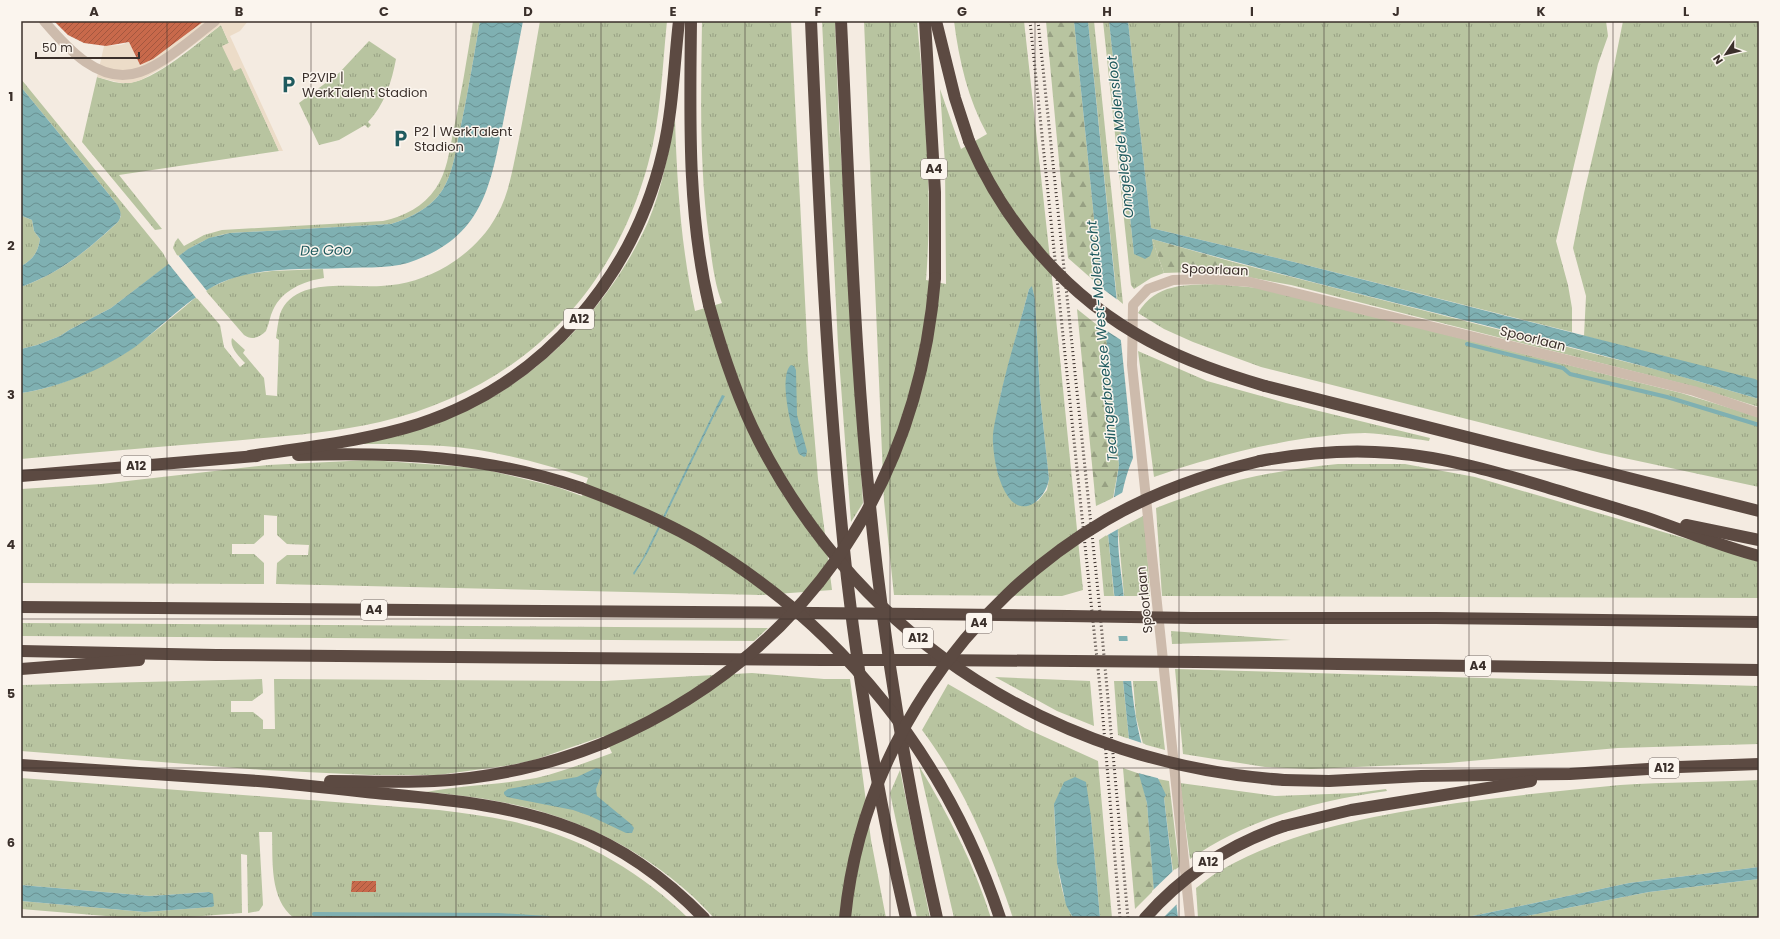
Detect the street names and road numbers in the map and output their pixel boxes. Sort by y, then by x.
road number: A4 [921,159,947,179]
street label: Spoorlaan [1181,259,1249,280]
road number: A12 [564,309,594,329]
street label: Spoorlaan [1498,321,1568,356]
road number: A12 [121,456,151,476]
street label: Spoorlaan [1132,566,1157,634]
road number: A4 [361,600,387,620]
road number: A4 [966,613,992,633]
road number: A12 [903,628,933,648]
road number: A4 [1465,656,1491,676]
road number: A12 [1649,758,1679,778]
road number: A12 [1193,852,1223,872]

